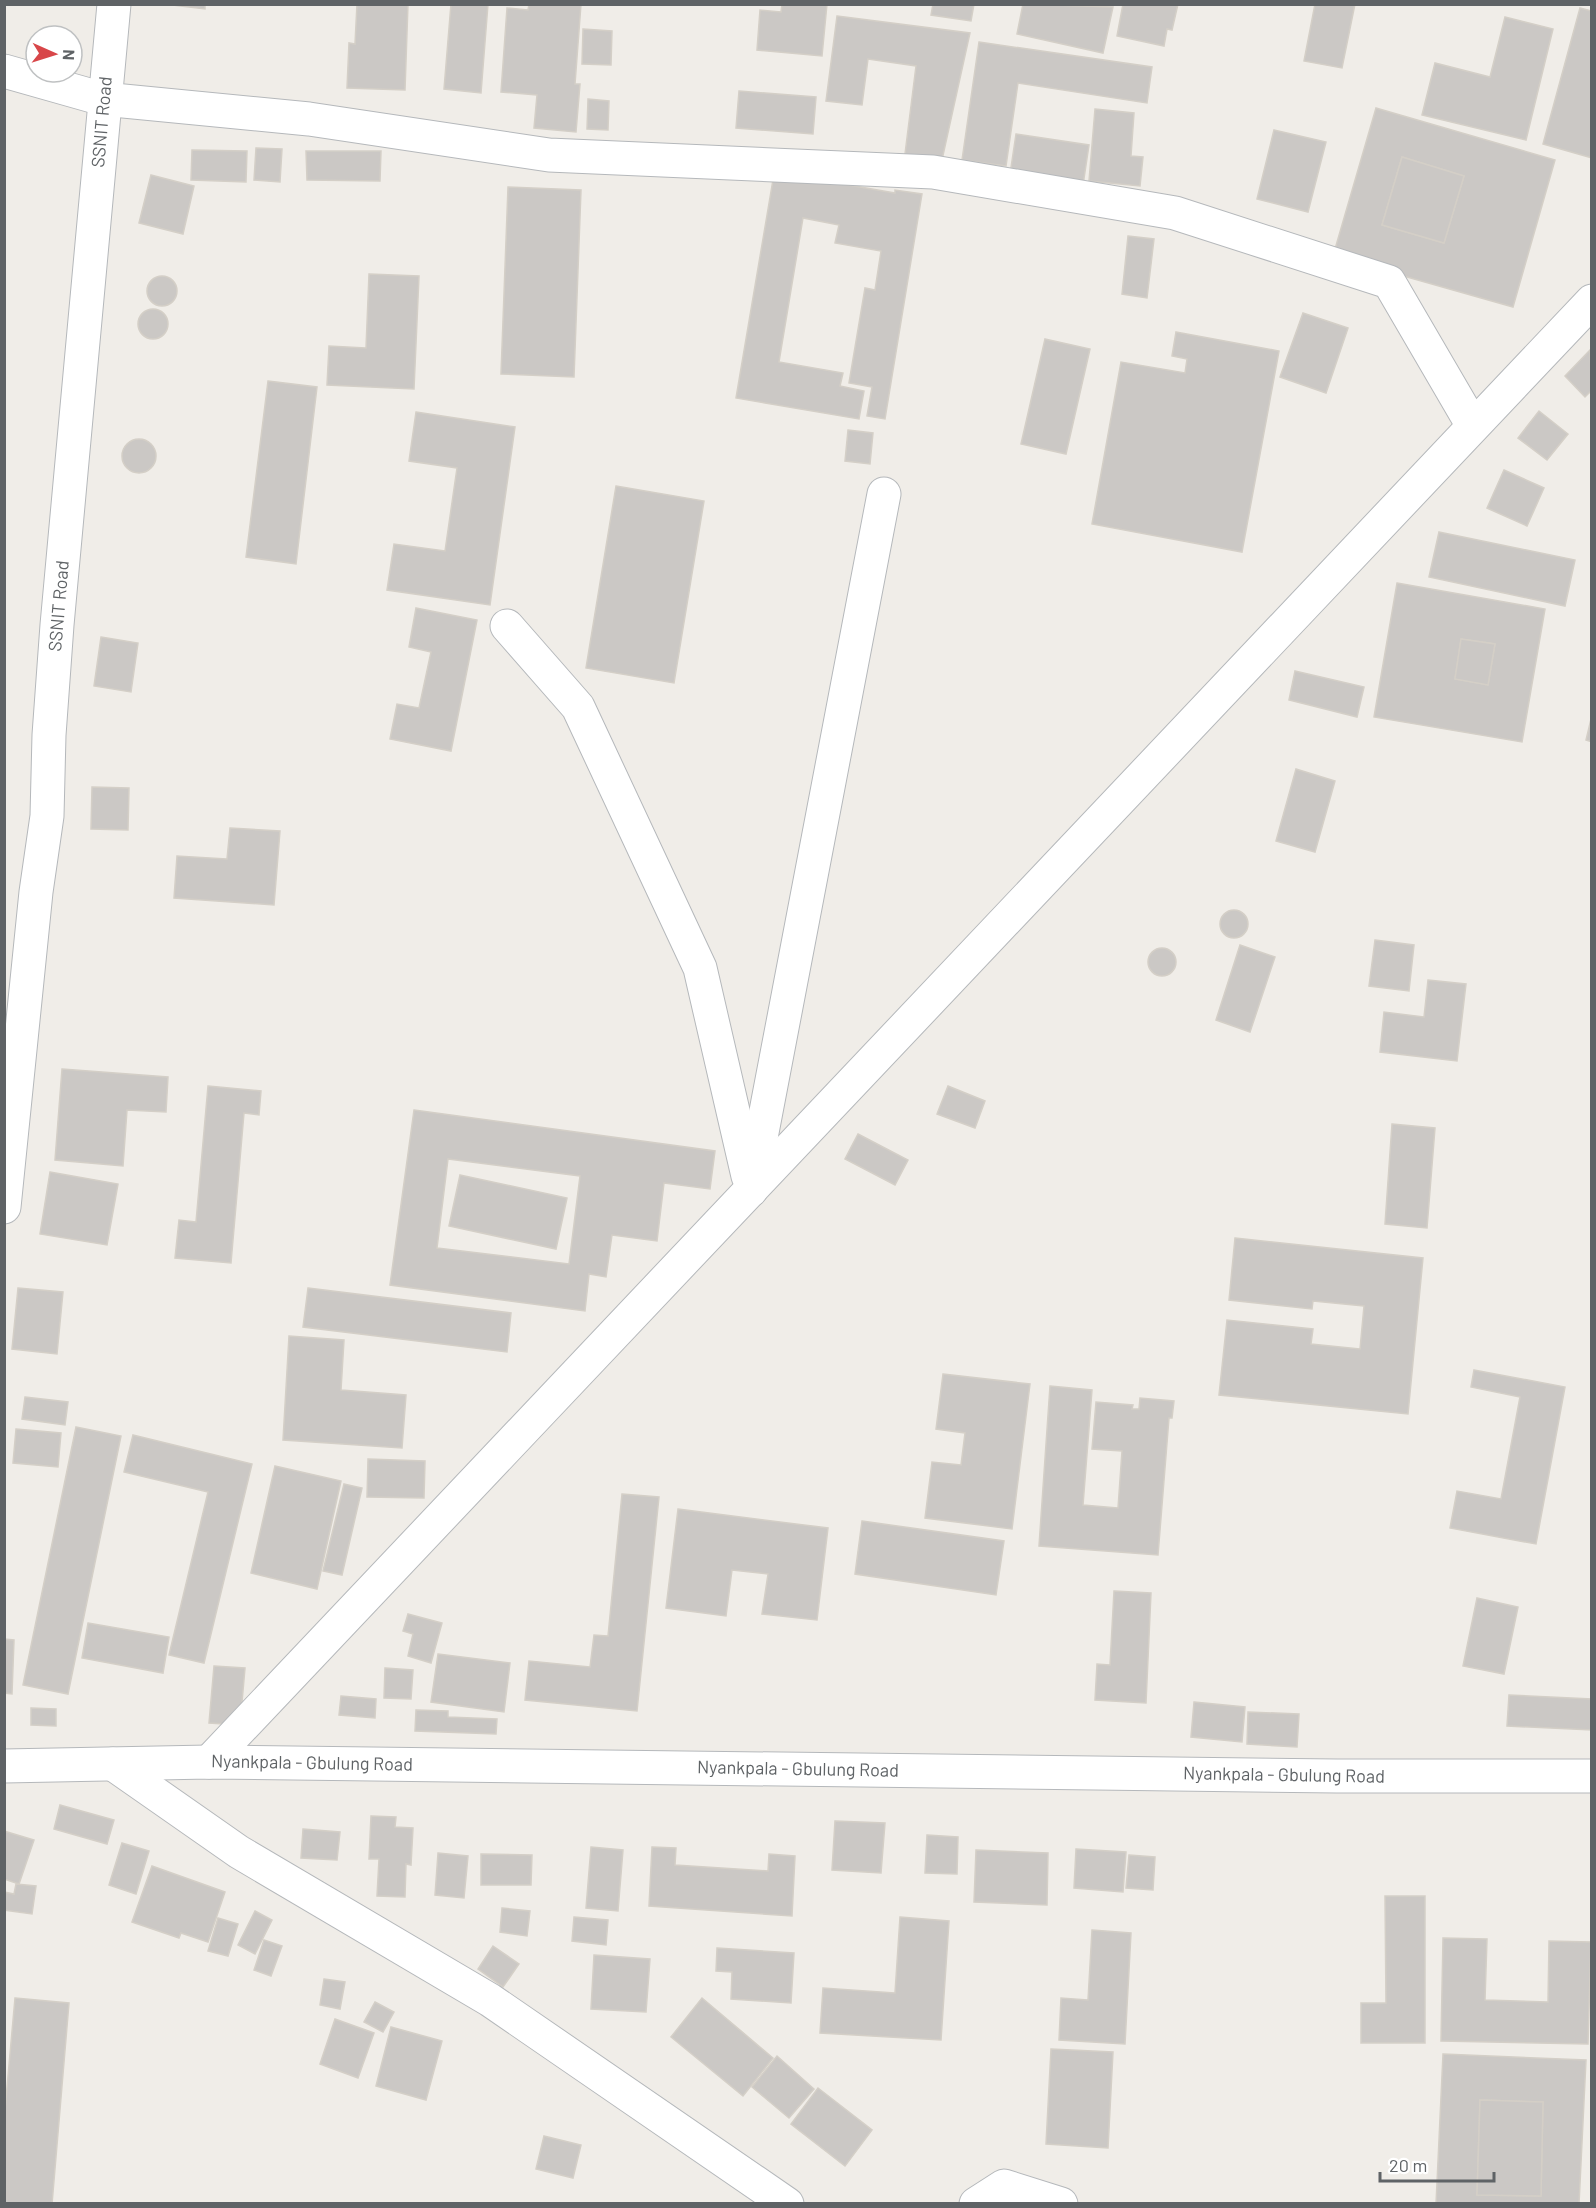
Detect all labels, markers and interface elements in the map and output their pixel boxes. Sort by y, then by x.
north arrow [24,24,84,84]
text: N [60,49,79,61]
street label: SSNIT Road [86,75,116,168]
street label: SSNIT Road [43,559,73,652]
street label: Nyankpala - Gbulung Road [211,1749,413,1775]
street label: Nyankpala - Gbulung Road [697,1755,899,1781]
street label: Nyankpala - Gbulung Road [1183,1761,1385,1787]
scale bar [1380,2145,1494,2183]
text: 20 m [1389,2154,1427,2176]

